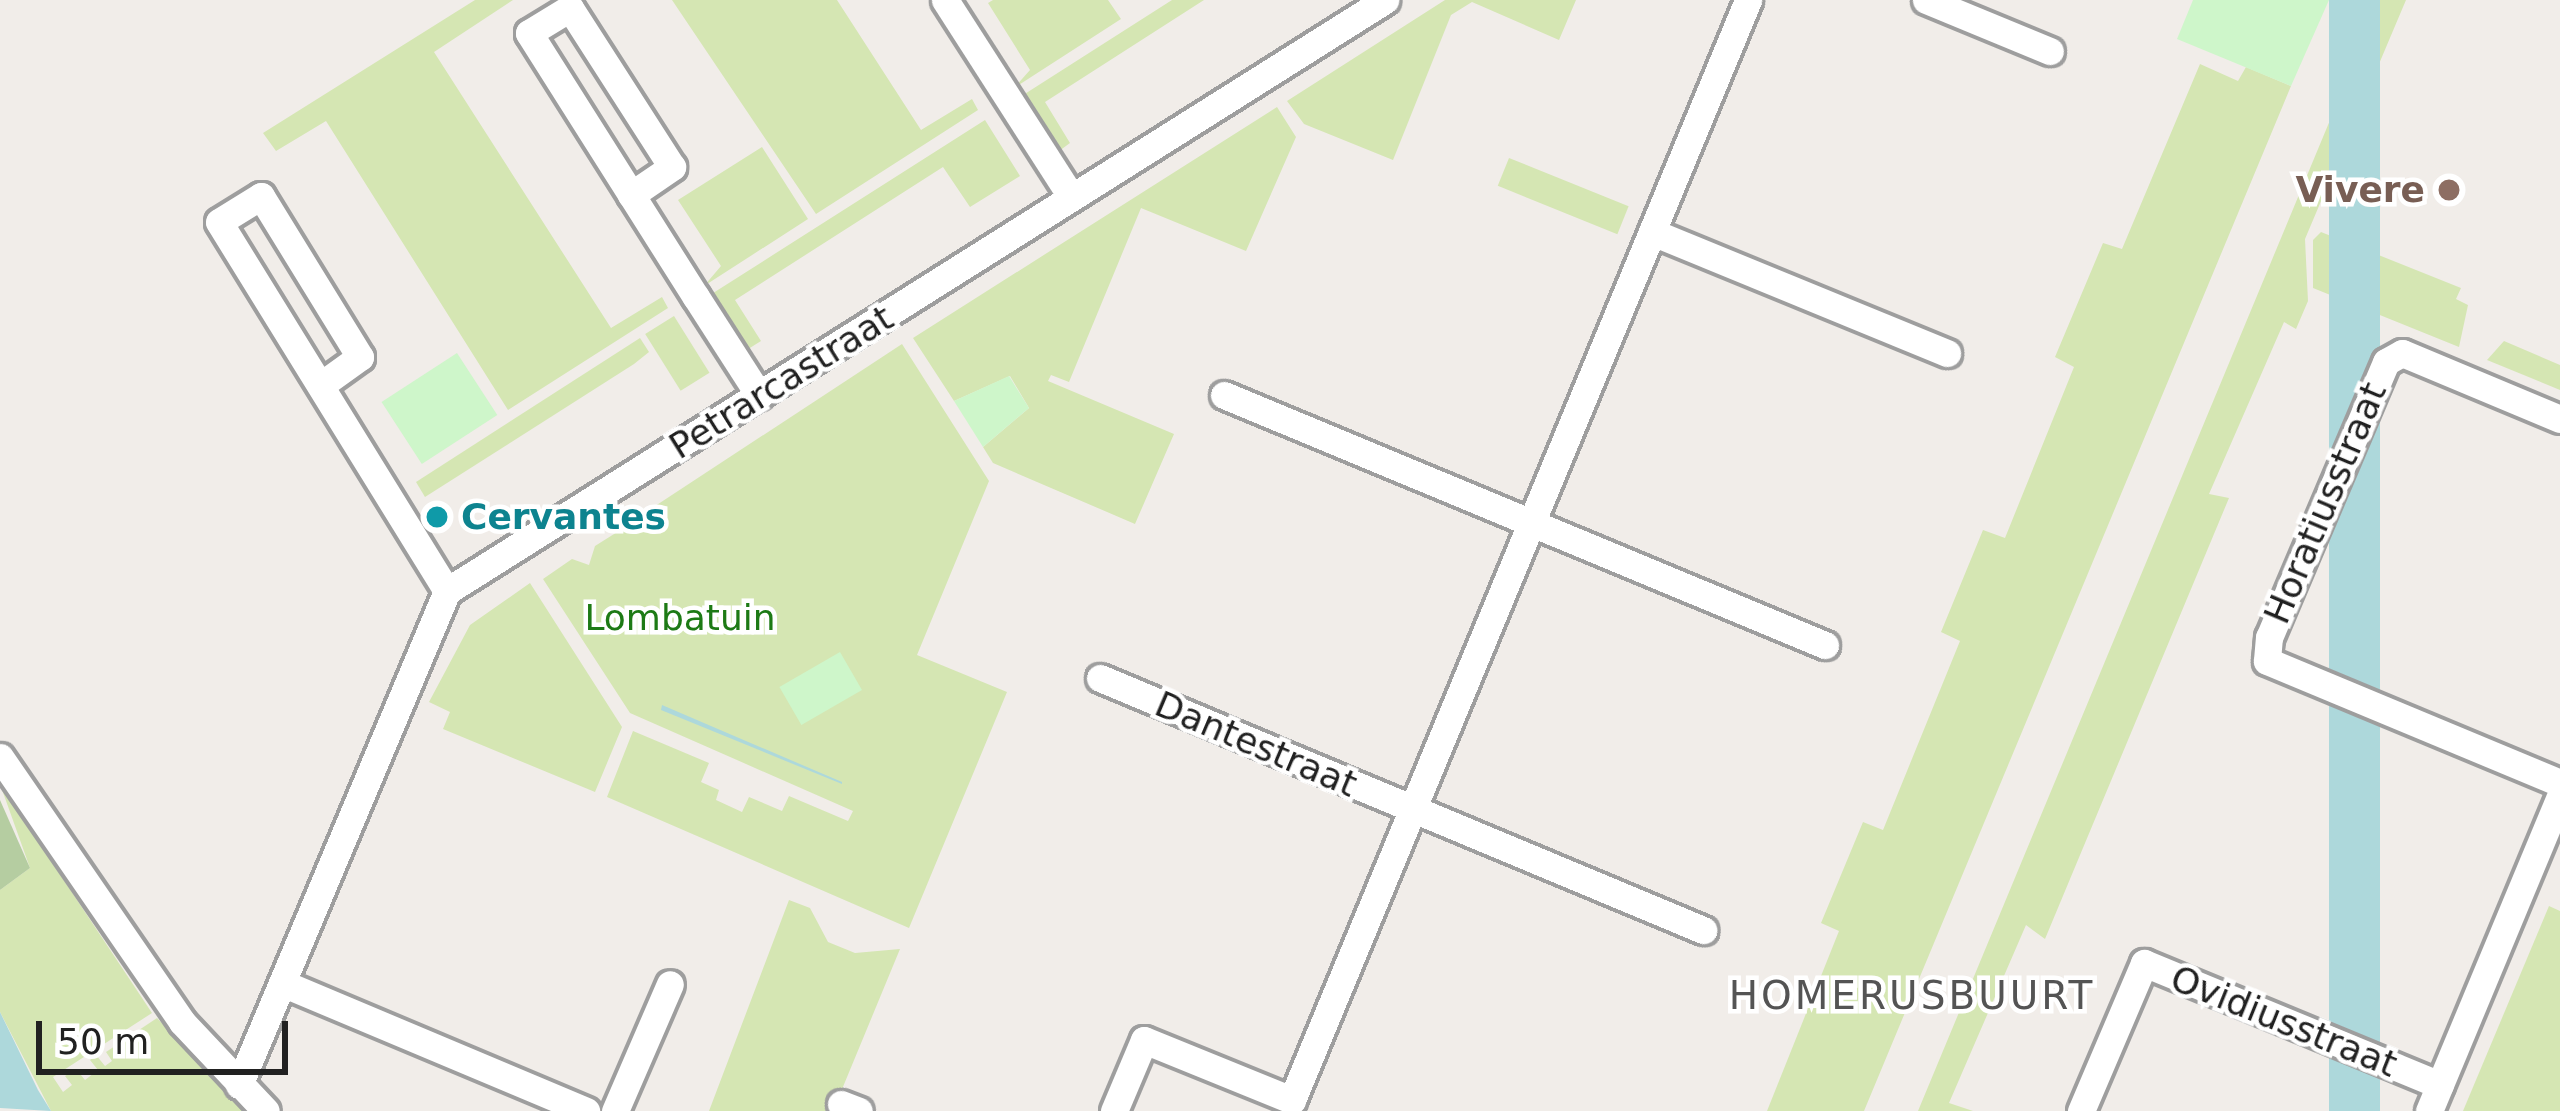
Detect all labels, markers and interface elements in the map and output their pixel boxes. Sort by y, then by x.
place label: Vivere [2295,168,2425,212]
marker: Vivere [2436,177,2462,203]
street label: Petrarcastraat [661,296,901,468]
street label: Horatiusstraat [2255,376,2395,630]
place label: Cervantes [461,495,666,539]
marker: Cervantes [424,504,450,530]
park label: Lombatuin [584,596,776,640]
street label: Dantestraat [1149,682,1363,806]
street label: Ovidiusstraat [2165,956,2403,1086]
district label: HOMERUSBUURT [1729,973,2095,1019]
scale bar [42,997,294,1071]
text: 50 m [57,1021,149,1062]

